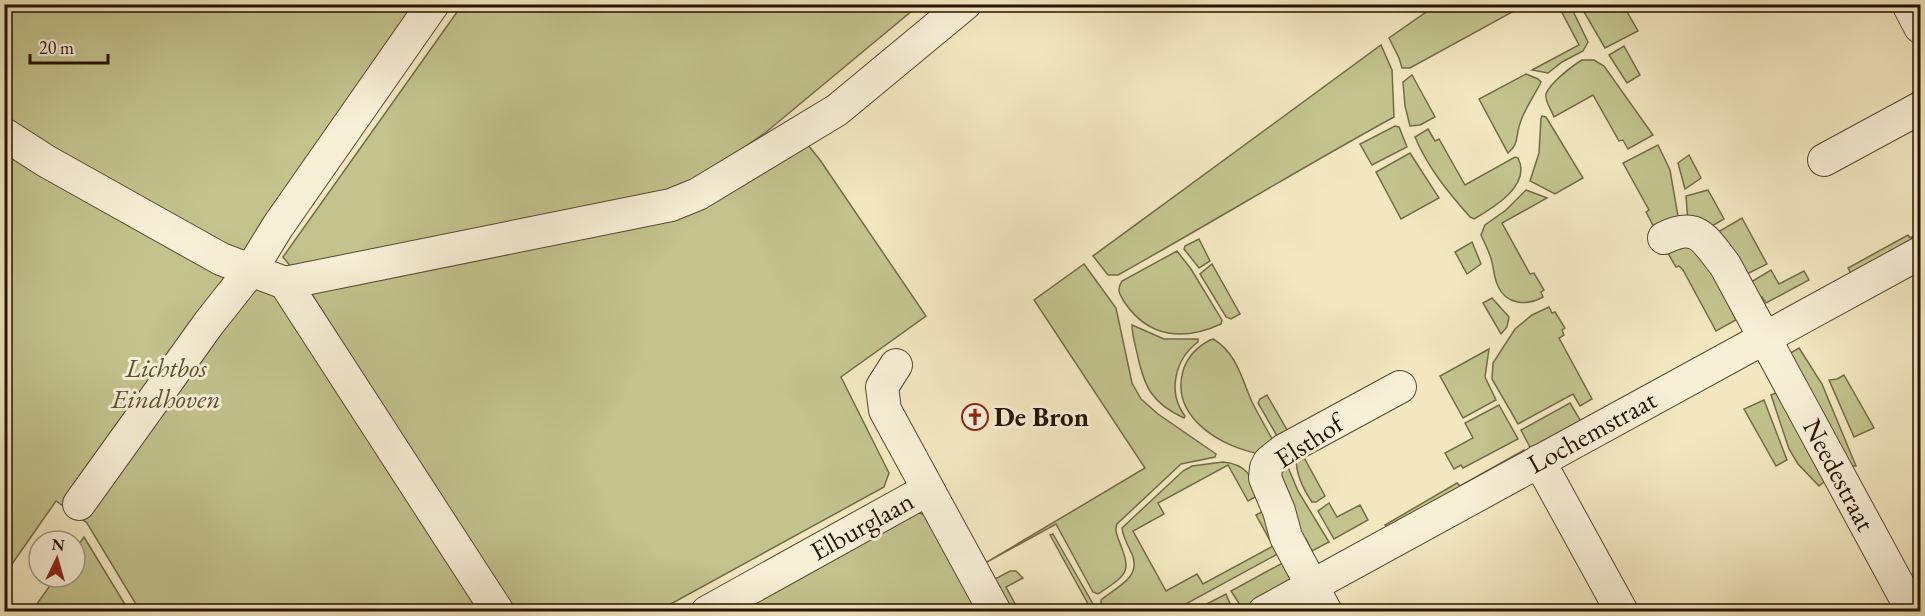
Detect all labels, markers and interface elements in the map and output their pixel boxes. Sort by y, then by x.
scale bar [30,27,108,65]
text: 20 m [39,36,74,59]
park label: Lichtbos Eindhoven [111,350,220,416]
street label: Lochemstraat [1521,382,1663,481]
place label: De Bron [994,399,1089,434]
church icon: De Bron [960,402,990,432]
street label: Elsthof [1268,404,1352,476]
street label: Needestraat [1795,413,1884,537]
street label: Elburglaan [804,483,920,568]
north arrow [27,529,87,589]
text: N [51,534,66,556]

